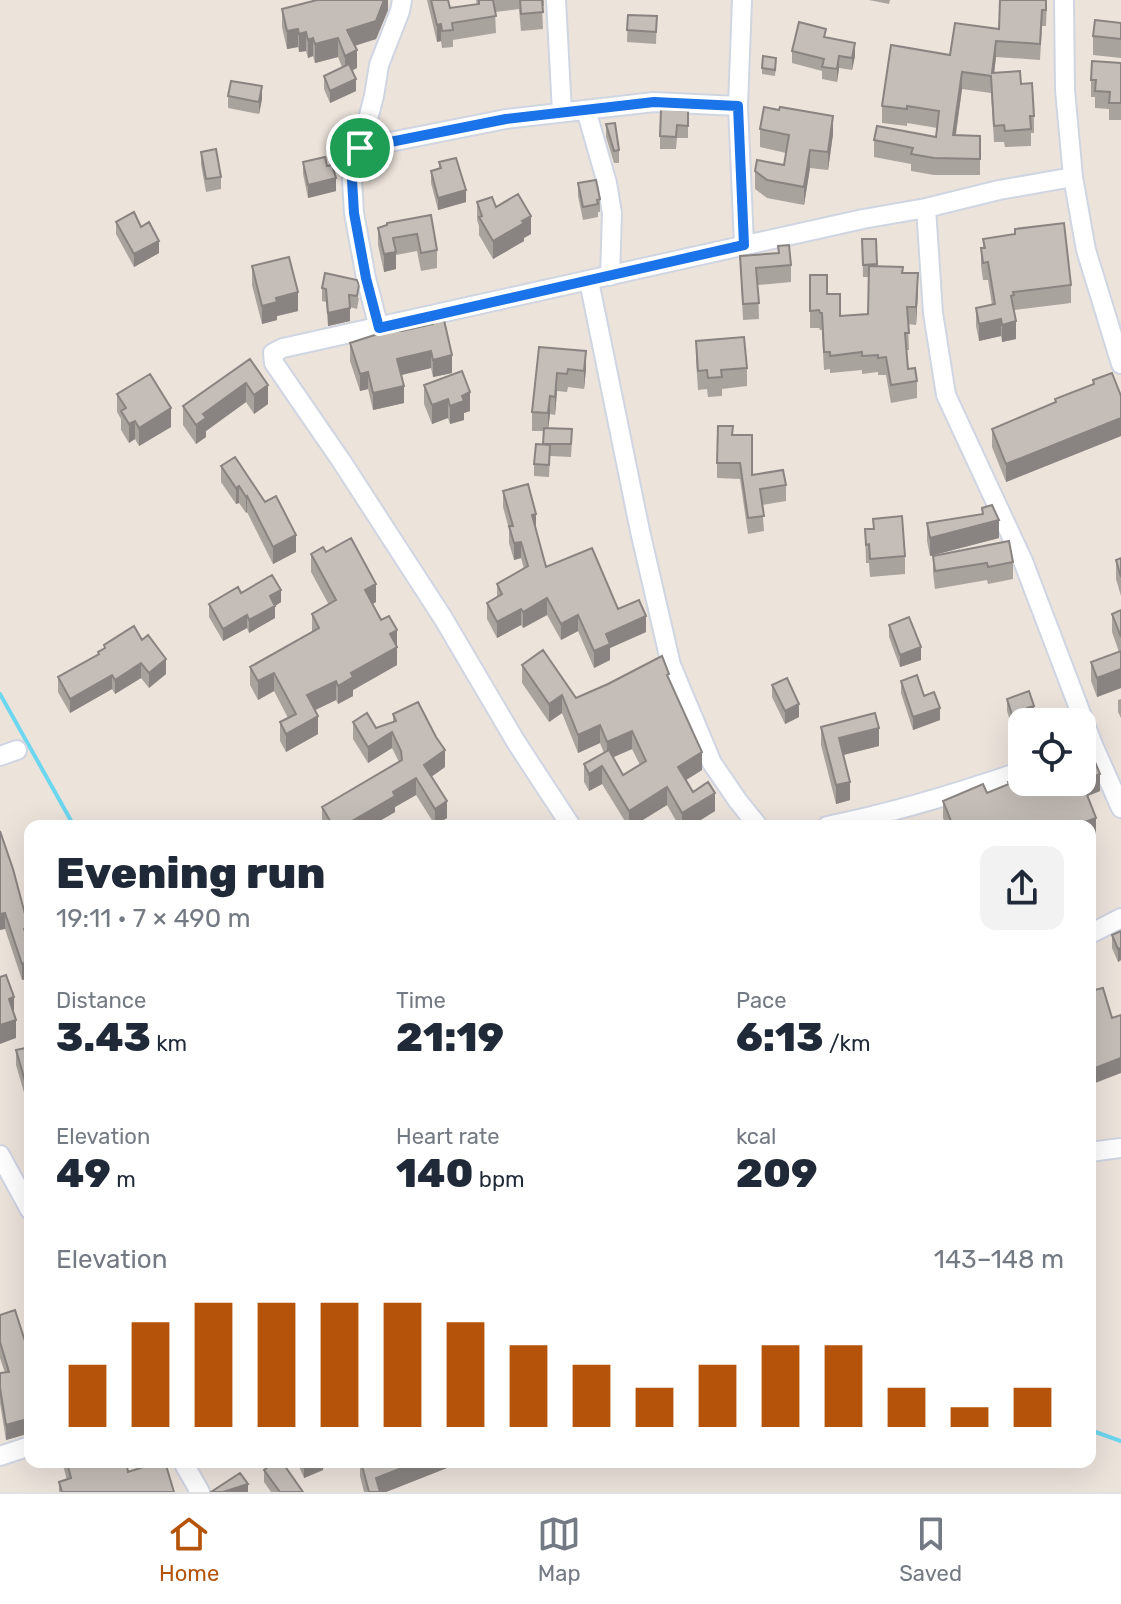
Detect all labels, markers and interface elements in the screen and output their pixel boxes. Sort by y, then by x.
pin [326,114,394,182]
icon: arrive [338,126,382,170]
map controls [1008,708,1096,796]
button: locate [1008,708,1096,796]
button: share [980,846,1064,930]
text: Evening run [56,847,325,899]
text: 19:11 · 7 × 490 m [56,903,251,934]
text: Distance [56,987,146,1014]
text: Time [396,987,446,1014]
text: Pace [736,987,787,1014]
text: 3.43 [56,1014,151,1061]
text: 21:19 [396,1014,504,1061]
text: 6:13 [736,1014,824,1061]
text: km [151,1030,187,1057]
text: /km [824,1030,870,1057]
text: Elevation [56,1123,150,1150]
text: Heart rate [396,1123,500,1150]
text: kcal [736,1123,776,1150]
text: 49 [56,1150,111,1197]
text: 140 [396,1150,473,1197]
text: 209 [736,1150,818,1197]
text: m [111,1166,136,1193]
text: bpm [473,1166,525,1193]
text: Elevation [56,1244,167,1275]
text: 143–148 m [934,1244,1064,1275]
tab: Home [159,1512,219,1587]
tab: Map [537,1512,581,1587]
tab: Saved [899,1512,962,1587]

